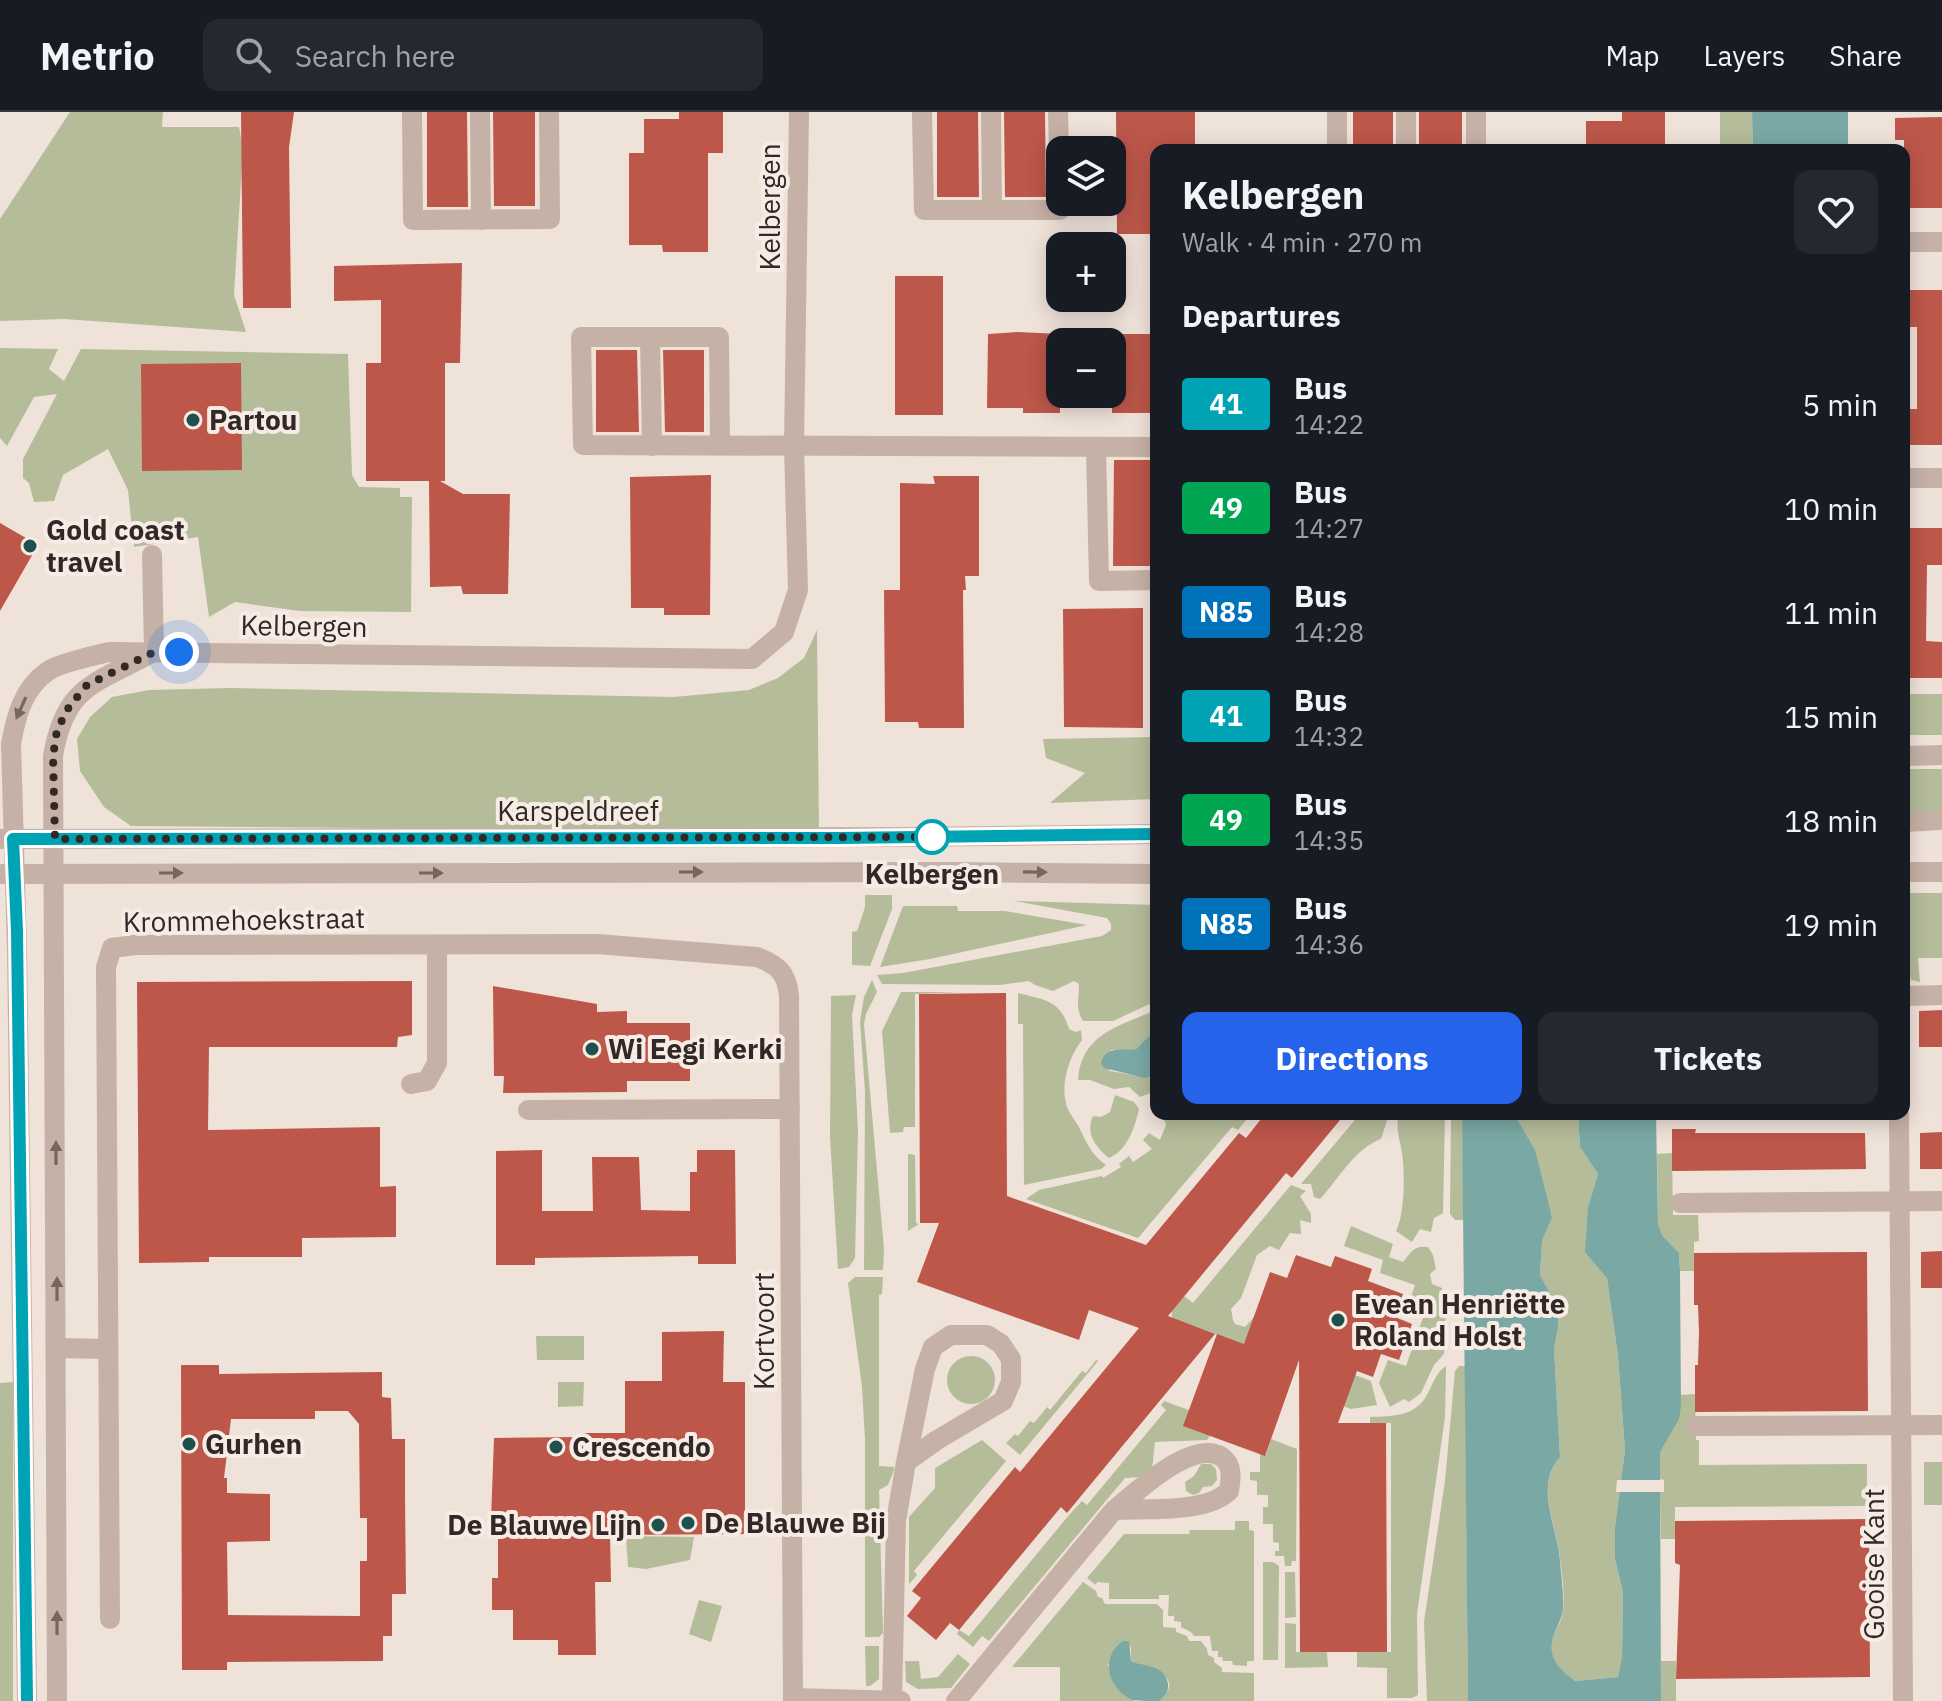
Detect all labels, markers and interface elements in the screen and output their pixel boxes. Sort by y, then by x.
search box [203,19,763,91]
text: Metrio [40,31,155,80]
icon: search [231,33,275,77]
text: Search here [295,36,456,75]
text: Map [1605,37,1659,74]
text: Layers [1703,37,1785,74]
text: Share [1829,37,1902,74]
map controls [1046,136,1126,408]
button: layers [1046,136,1126,216]
street label: Kelbergen [751,143,788,271]
text: Kelbergen [1182,170,1364,219]
button: heart [1794,170,1878,254]
text: Walk · 4 min · 270 m [1182,225,1422,259]
button: + [1046,232,1126,312]
text: Departures [1182,296,1341,335]
button: − [1046,328,1126,408]
text: Bus [1294,368,1347,407]
text: 41 [1209,385,1243,422]
text: 5 min [1802,385,1878,424]
place label: Partou [209,401,297,438]
text: 14:22 [1294,407,1364,441]
marker: Partou [184,411,202,429]
text: Bus [1294,472,1347,511]
text: 49 [1209,489,1243,526]
text: 10 min [1784,489,1878,528]
place label: Gold coast travel [46,511,185,580]
text: 14:27 [1294,511,1364,545]
marker: Gold coast travel [21,537,39,555]
text: Bus [1294,576,1347,615]
text: N85 [1199,593,1253,630]
text: 11 min [1784,593,1878,632]
street label: Kelbergen [240,606,368,645]
text: 14:28 [1294,615,1364,649]
your location [159,632,199,672]
text: Bus [1294,680,1347,719]
one-way arrow [14,696,28,720]
text: 41 [1209,697,1243,734]
text: 15 min [1784,697,1878,736]
text: 14:32 [1294,719,1364,753]
text: Bus [1294,784,1347,823]
street label: Karspeldreef [497,792,659,829]
text: 49 [1209,801,1243,838]
text: 18 min [1784,801,1878,840]
marker: Kelbergen [915,820,949,854]
text: 14:35 [1294,823,1364,857]
place label: Kelbergen [865,855,999,892]
one-way arrow [679,866,704,878]
one-way arrow [1023,866,1048,879]
one-way arrow [159,867,184,879]
one-way arrow [419,867,444,879]
text: Bus [1294,888,1347,927]
street label: Krommehoekstraat [123,899,365,940]
text: N85 [1199,905,1253,942]
text: 19 min [1784,905,1878,944]
text: 14:36 [1294,927,1364,961]
button: Directions [1182,1012,1522,1104]
button: Tickets [1538,1012,1878,1104]
place label: Wi Eegi Kerki [608,1030,782,1067]
marker: Wi Eegi Kerki [583,1040,601,1058]
one-way arrow [50,1140,62,1165]
street label: Kortvoort [745,1272,782,1390]
one-way arrow [51,1276,63,1301]
place label: Evean Henriëtte Roland Holst [1354,1285,1566,1354]
marker: Evean Henriëtte Roland Holst [1329,1311,1347,1329]
place label: Gurhen [205,1425,302,1462]
place label: Crescendo [572,1428,711,1465]
marker: Gurhen [180,1435,198,1453]
marker: Crescendo [547,1438,565,1456]
street label: Gooise Kant [1855,1488,1892,1640]
place label: De Blauwe Bij [704,1504,886,1541]
place label: De Blauwe Lijn [447,1506,642,1543]
marker: De Blauwe Bij [679,1514,697,1532]
marker: De Blauwe Lijn [649,1516,667,1534]
one-way arrow [51,1610,63,1635]

